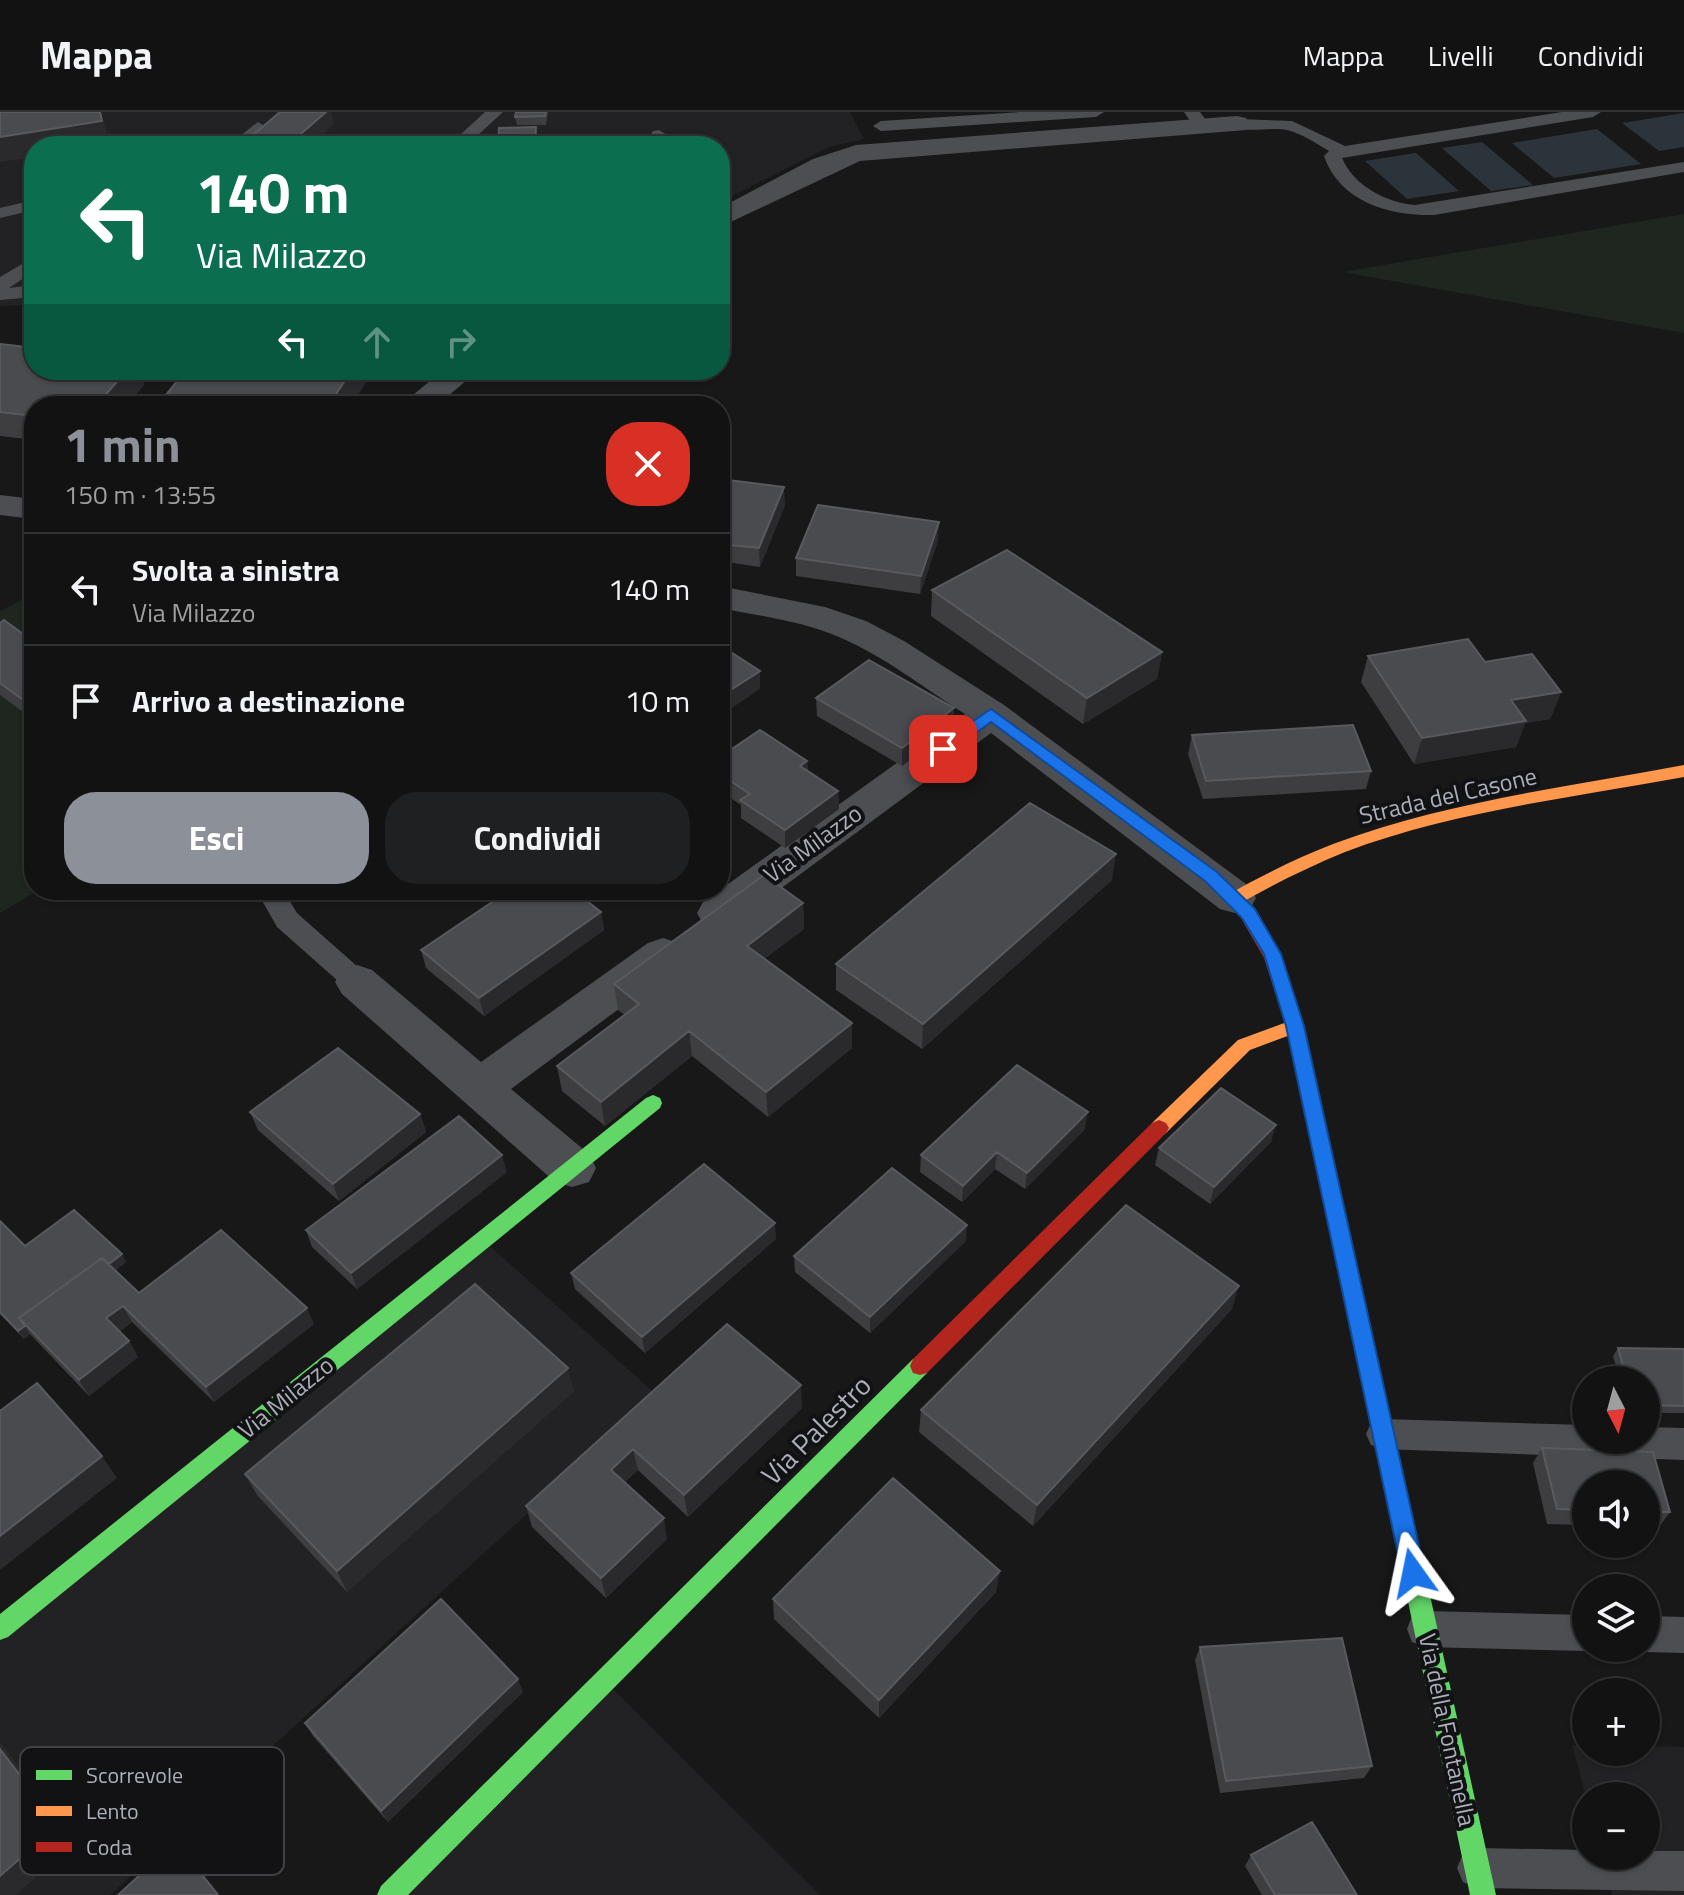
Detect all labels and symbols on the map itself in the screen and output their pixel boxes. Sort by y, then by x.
pin [909,715,977,783]
street label: Strada del Casone [1355,757,1540,833]
street label: Via Milazzo [756,795,869,891]
street label: Via Milazzo [230,1347,341,1447]
street label: Via Palestro [751,1365,881,1495]
north arrow [1572,1366,1660,1454]
position arrow [1371,1531,1455,1615]
street label: Via della Fontanella [1410,1630,1486,1829]
legend [20,1747,284,1875]
text: Scorrevole [86,1758,183,1792]
text: Lento [86,1794,139,1828]
text: Coda [86,1830,132,1864]

